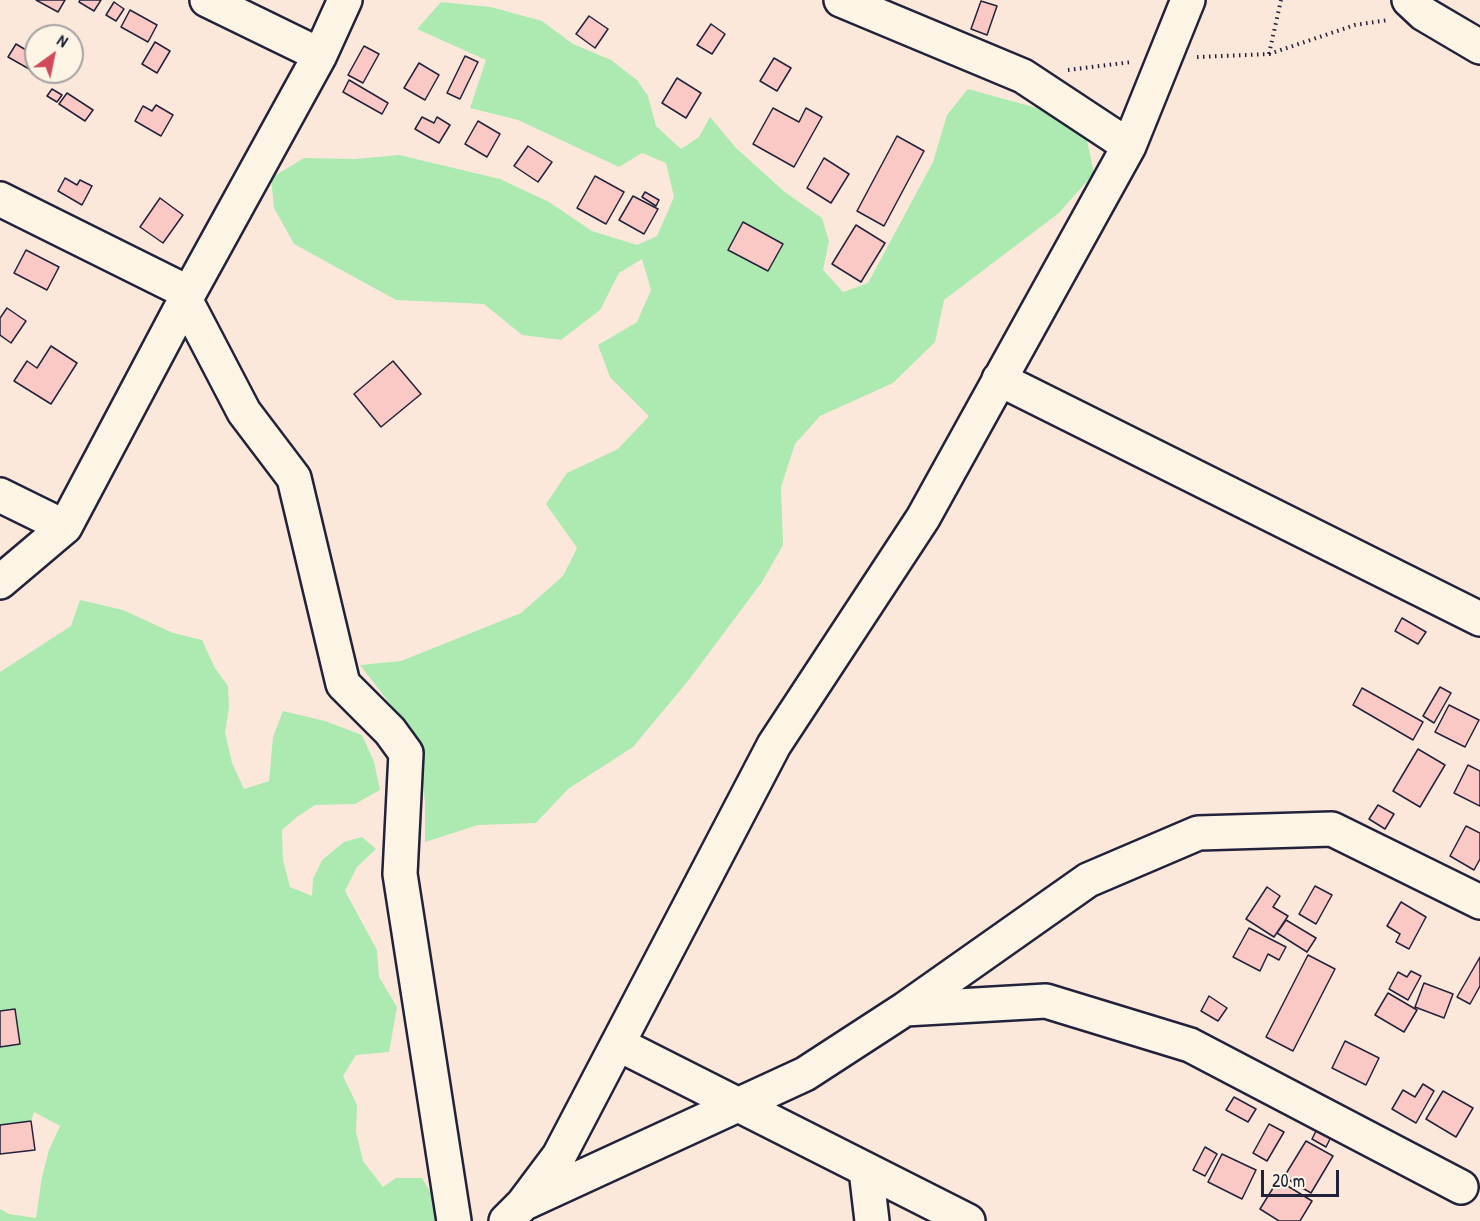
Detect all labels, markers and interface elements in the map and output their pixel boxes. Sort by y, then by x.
north arrow [24,24,84,84]
text: N [53,29,72,52]
scale bar [1264,1158,1342,1196]
text: 20 m [1272,1168,1305,1193]

